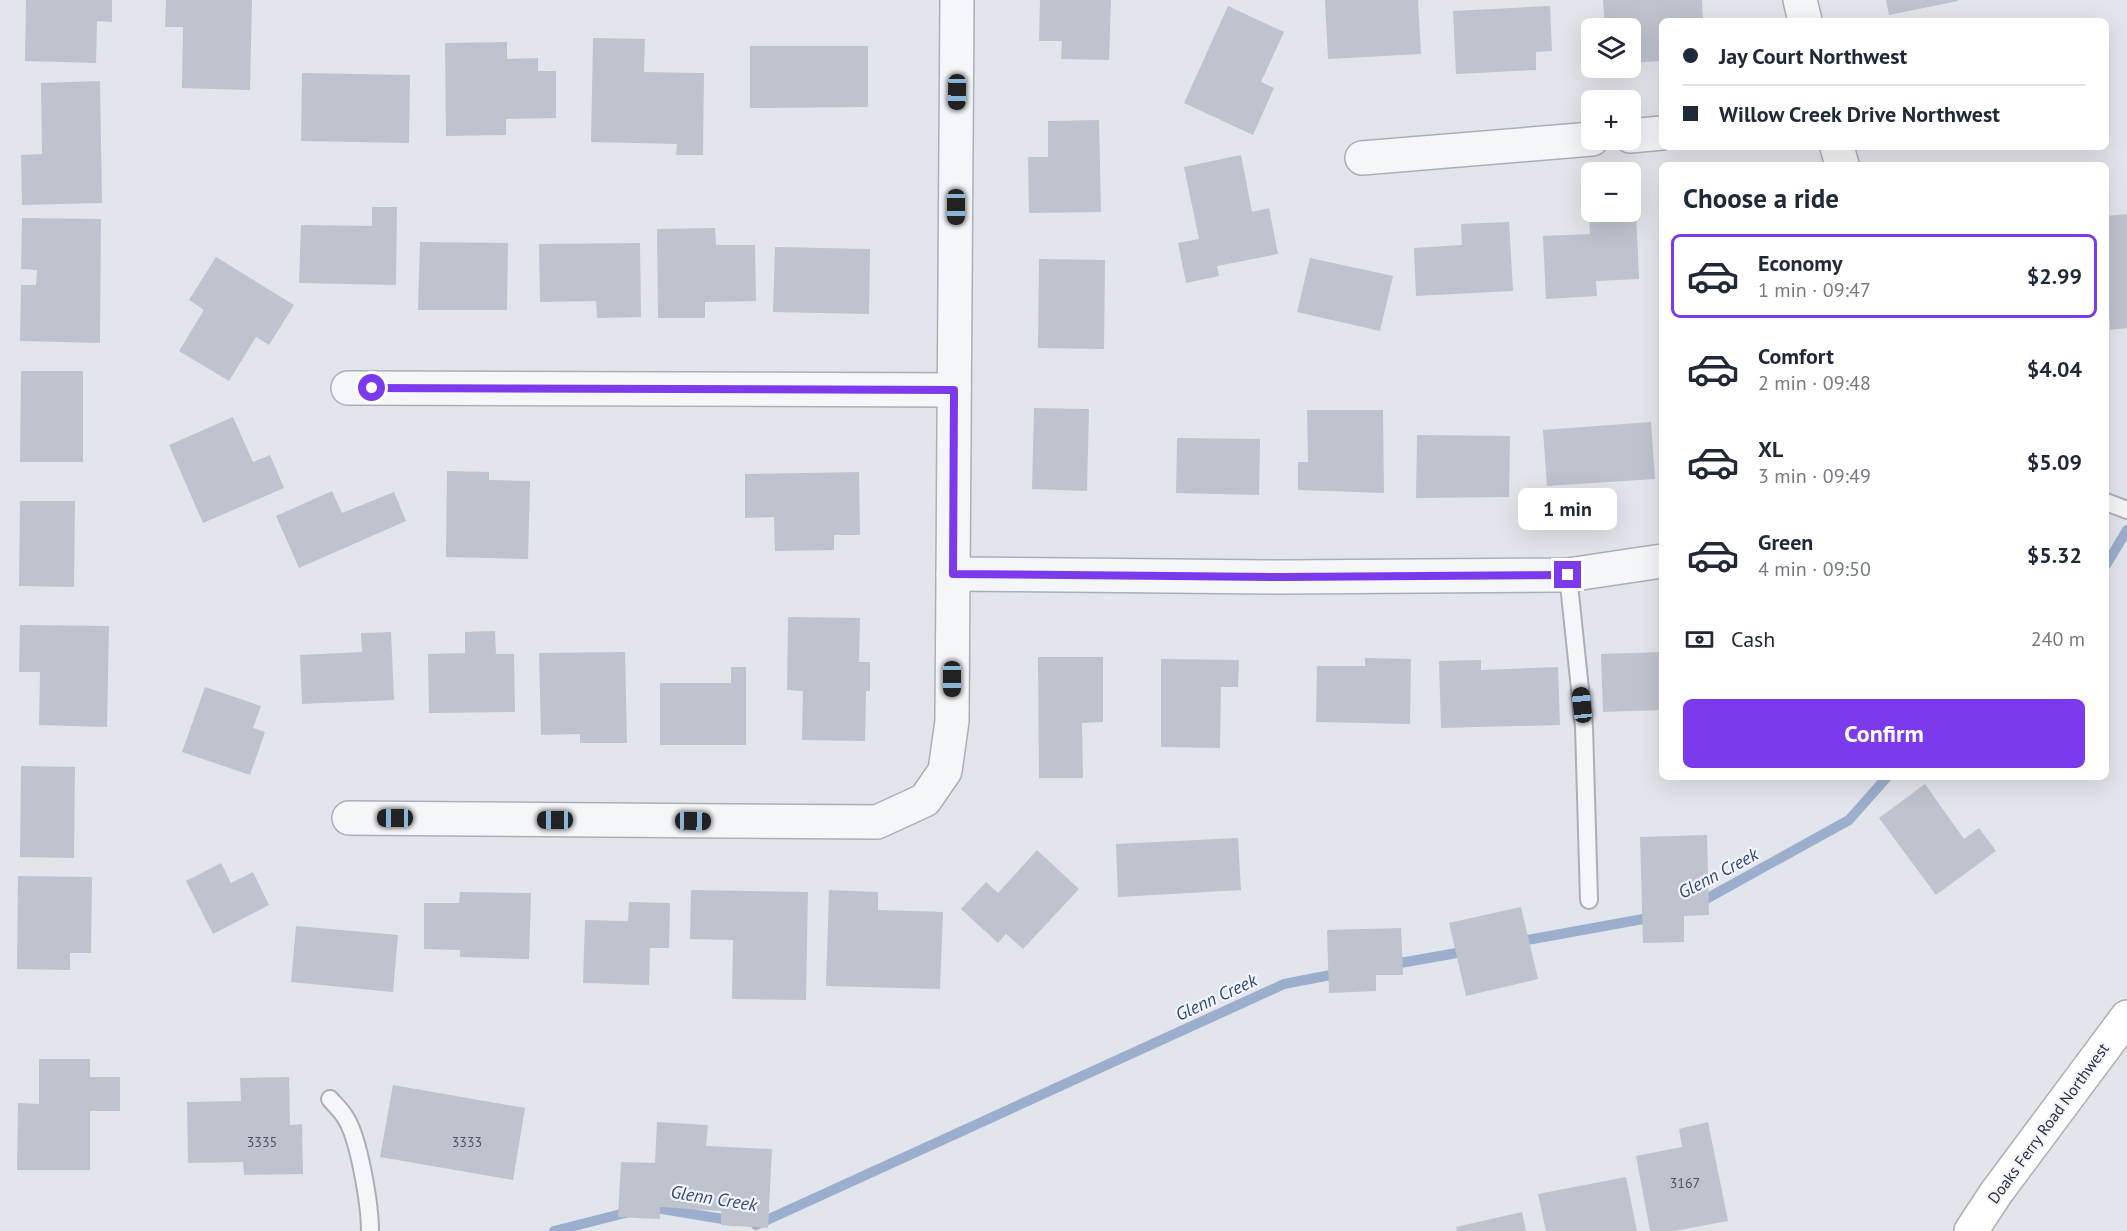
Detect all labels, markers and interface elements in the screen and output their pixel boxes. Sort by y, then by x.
map controls [1581,18,1641,222]
button: layers [1581,18,1641,78]
text: Jay Court Northwest [1719,42,1907,70]
car [948,74,966,110]
button: + [1581,90,1641,150]
text: Willow Creek Drive Northwest [1719,100,2000,128]
button: − [1581,162,1641,222]
text: Choose a ride [1683,181,1839,215]
car [947,189,965,225]
icon: car [1686,249,1740,303]
text: Economy [1758,249,1842,277]
text: $2.99 [2027,262,2082,290]
text: 1 min · 09:47 [1758,277,1871,303]
icon: car [1686,342,1740,396]
text: Comfort [1758,342,1834,370]
text: $4.04 [2027,355,2082,383]
text: 2 min · 09:48 [1758,370,1871,396]
route start [358,374,385,401]
icon: car [1686,435,1740,489]
text: XL [1758,435,1783,463]
text: $5.09 [2027,448,2082,476]
text: 3 min · 09:49 [1758,463,1871,489]
callout: 1 min [1518,488,1618,530]
text: 1 min [1543,496,1592,522]
icon: car [1686,528,1740,582]
text: Green [1758,528,1813,556]
text: $5.32 [2027,541,2082,569]
text: 4 min · 09:50 [1758,556,1871,582]
route end [1554,561,1581,588]
icon: cash [1683,623,1716,656]
text: Cash [1731,625,1775,653]
text: 240 m [2031,626,2085,652]
car [943,661,961,697]
car [1571,686,1593,724]
button: Confirm [1683,699,2085,768]
car [377,809,413,827]
car [537,811,573,829]
car [675,812,711,830]
water label: Glenn Creek [1674,842,1763,904]
water label: Glenn Creek [1172,968,1261,1026]
street label: Doaks Ferry Road Northwest [1983,1038,2113,1207]
house number: 3335 [247,1133,277,1151]
house number: 3333 [452,1133,482,1151]
house number: 3167 [1670,1174,1700,1192]
water label: Glenn Creek [669,1180,760,1216]

